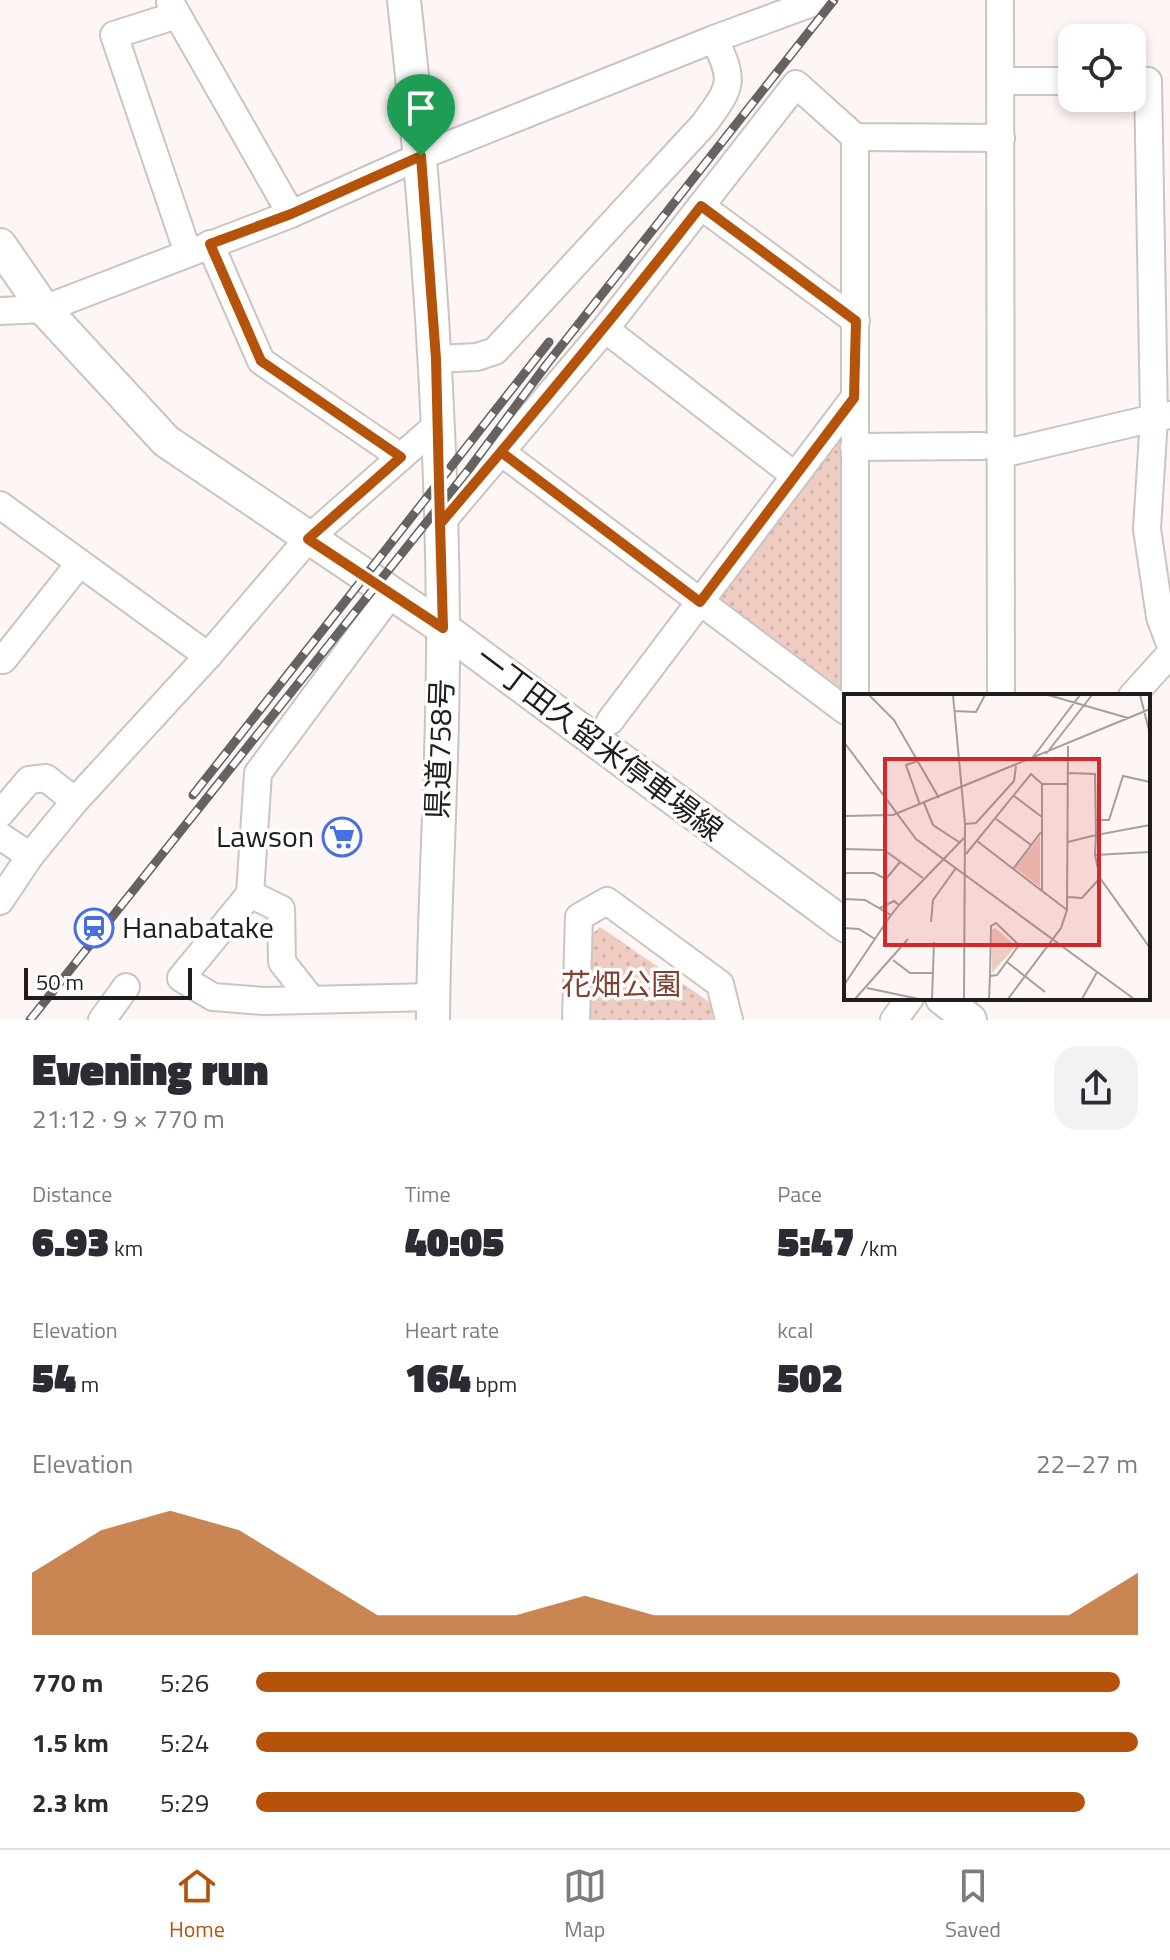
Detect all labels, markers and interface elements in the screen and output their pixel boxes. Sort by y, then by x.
map controls [1058,24,1146,112]
button: locate [1058,24,1146,112]
pin [387,74,455,156]
icon: arrive [399,86,443,130]
street label: 一丁田久留米停車場線 [466,635,733,852]
street label: 県道758号 [414,678,464,820]
inset map [844,694,1150,1000]
place label: Lawson [216,813,314,859]
supermarket icon: Lawson [321,816,363,858]
place label: Hanabatake [122,904,274,950]
station icon: Hanabatake [73,907,115,949]
park label: 花畑公園 [561,961,681,1007]
scale bar [24,964,192,1000]
text: 50 m [36,965,84,999]
text: Evening run [32,1035,269,1102]
button: share [1054,1046,1138,1130]
text: 21:12 · 9 × 770 m [32,1099,225,1138]
text: Distance [32,1177,112,1211]
text: Time [405,1177,451,1211]
text: Pace [777,1177,822,1211]
text: 6.93 [32,1211,109,1272]
text: 40:05 [405,1211,504,1272]
text: 5:47 [777,1211,855,1272]
text: km [109,1231,143,1265]
text: /km [855,1231,898,1265]
text: Elevation [32,1313,118,1347]
text: Heart rate [405,1313,499,1347]
text: kcal [777,1313,813,1347]
text: 54 [32,1347,76,1408]
text: 164 [405,1347,471,1408]
text: 502 [777,1347,843,1408]
text: m [76,1367,99,1401]
text: bpm [471,1367,517,1401]
text: Elevation [32,1444,133,1483]
text: 22–27 m [1036,1444,1138,1483]
text: 770 m [32,1663,103,1702]
text: 5:26 [160,1663,209,1702]
text: 1.5 km [32,1723,109,1762]
text: 5:24 [160,1723,209,1762]
text: 2.3 km [32,1783,109,1822]
text: 5:29 [160,1783,209,1822]
tab: Home [169,1864,225,1946]
tab: Map [563,1864,607,1946]
tab: Saved [945,1864,1001,1946]

